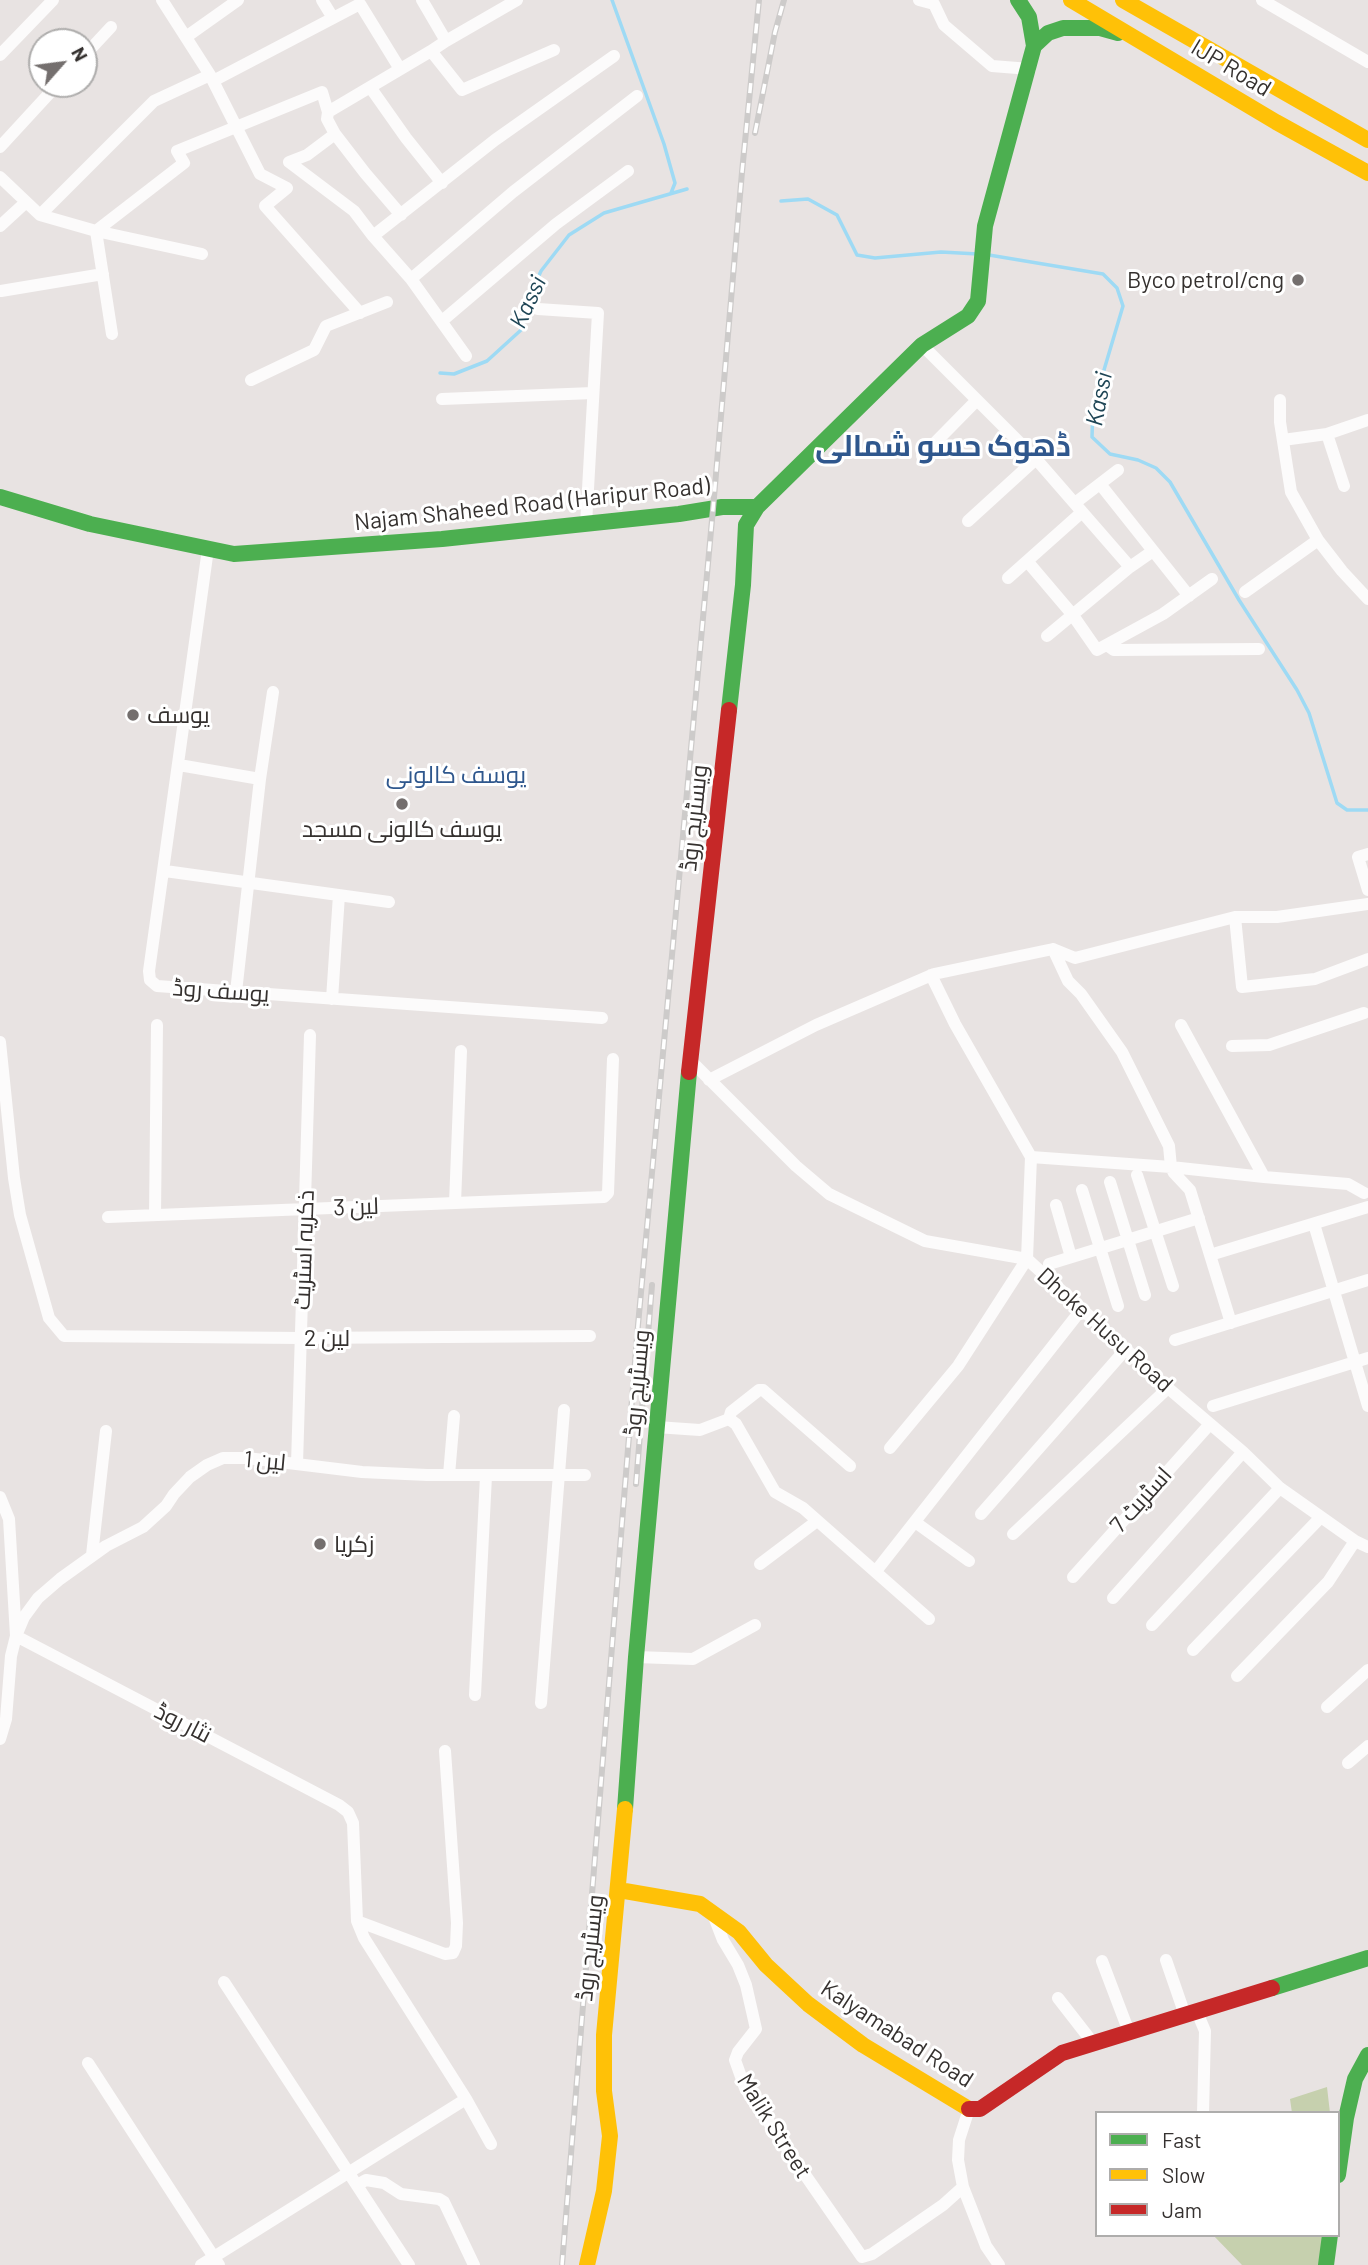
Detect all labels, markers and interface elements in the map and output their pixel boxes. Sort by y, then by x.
north arrow [28,28,98,98]
street label: IJP Road [1186,33,1276,103]
text: N [67,43,93,65]
place label: Byco petrol/cng [1127,266,1284,294]
water label: Kassi [503,271,553,333]
marker: Byco petrol/cng [1290,272,1306,288]
water label: Kassi [1080,369,1118,429]
district label: ڈھوک حسو شمالی [815,428,1071,464]
street label: Najam Shaheed Road (Haripur Road) [353,472,711,536]
place label: یوسف [147,701,210,729]
marker: یوسف [125,707,141,723]
district label: یوسف کالونی [386,761,526,789]
street label: ویسٹریج روڈ [675,763,713,873]
marker: یوسف کالونی مسجد [394,796,410,812]
place label: یوسف کالونی مسجد [302,815,502,843]
street label: یوسف روڈ [172,974,270,1008]
street label: ذکریہ اسٹریٹ [288,1189,320,1311]
street label: لین 3 [333,1192,379,1222]
street label: Dhoke Husu Road [1031,1262,1179,1398]
street label: لین 2 [304,1324,350,1352]
street label: ویسٹریج روڈ [619,1329,655,1437]
street label: لین 1 [243,1445,287,1477]
street label: اسٹریٹ 7 [1104,1461,1178,1539]
place label: زکریا [334,1530,374,1558]
marker: زکریا [312,1536,328,1552]
street label: نثار روڈ [150,1697,216,1749]
street label: ویسٹریج روڈ [571,1893,609,2003]
street label: Kalyamabad Road [816,1974,978,2094]
street label: Malik Street [731,2069,817,2183]
legend [1095,2111,1340,2237]
text: Fast [1162,2127,1202,2152]
text: Slow [1162,2162,1205,2187]
text: Jam [1162,2197,1202,2222]

